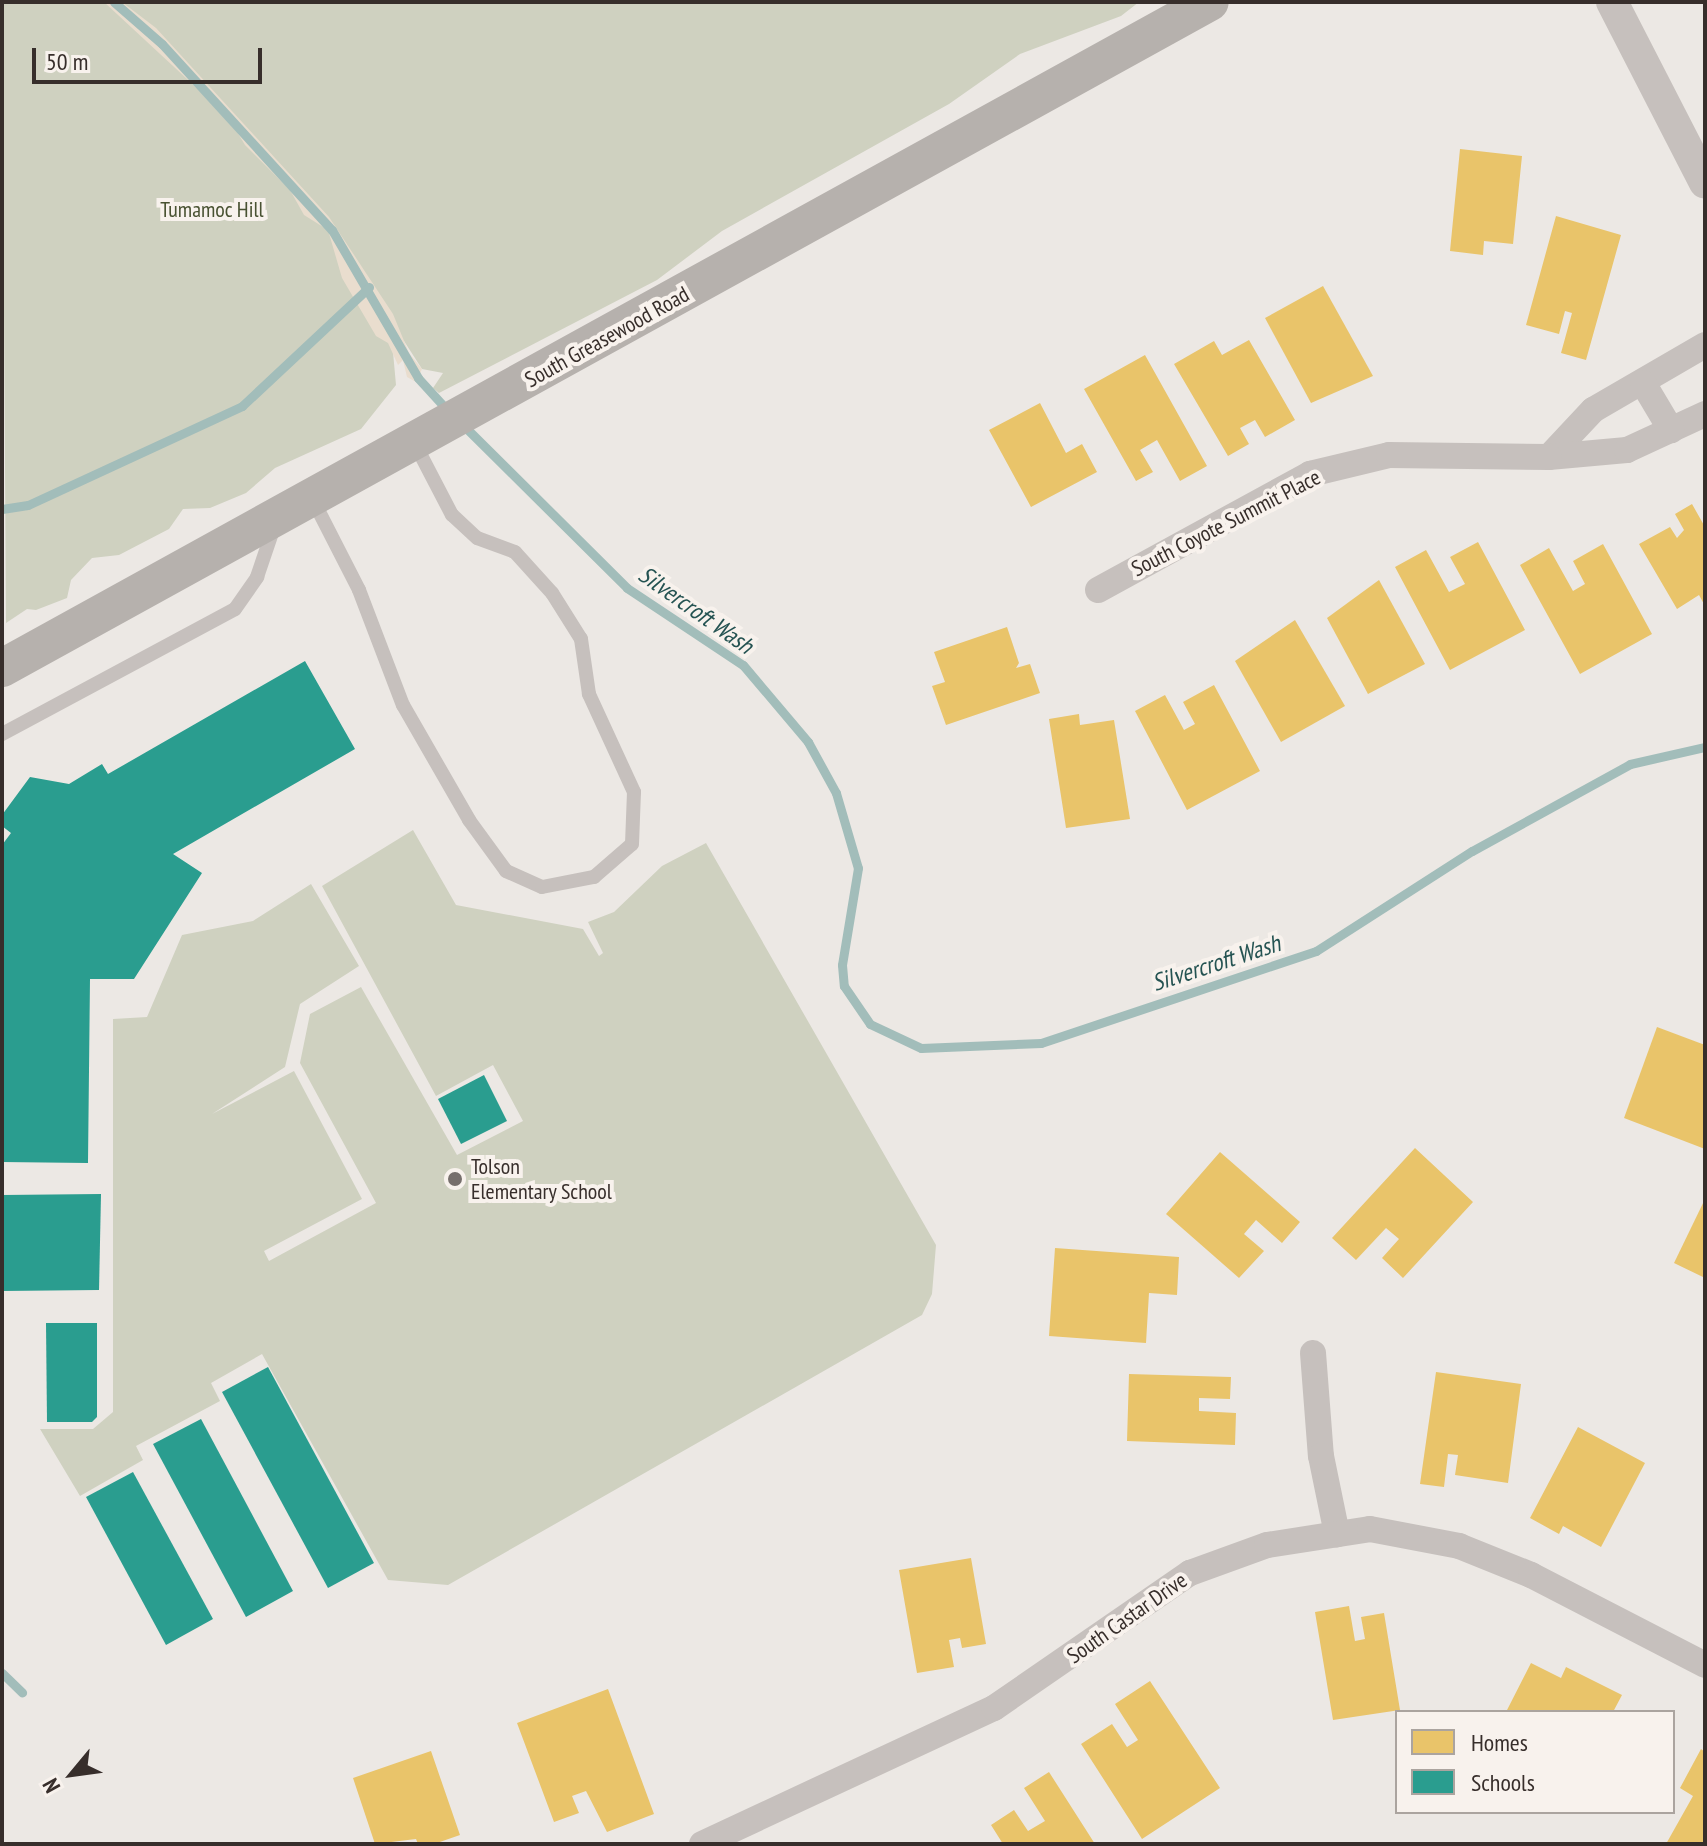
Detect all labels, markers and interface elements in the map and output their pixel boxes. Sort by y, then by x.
scale bar [36,32,266,82]
text: 50 m [46,46,88,77]
park label: Tumamoc Hill [160,197,264,223]
street label: South Greasewood Road [520,281,694,393]
street label: South Coyote Summit Place [1127,464,1325,582]
water label: Silvercroft Wash [633,560,759,660]
water label: Silvercroft Wash [1148,929,1284,997]
place label: Tolson Elementary School [471,1153,613,1204]
marker: Tolson Elementary School [446,1170,464,1188]
street label: South Castar Drive [1062,1567,1192,1669]
legend [1395,1710,1675,1814]
text: Homes [1471,1727,1528,1758]
north arrow [32,1734,112,1814]
text: Schools [1471,1767,1535,1798]
text: N [36,1774,66,1798]

